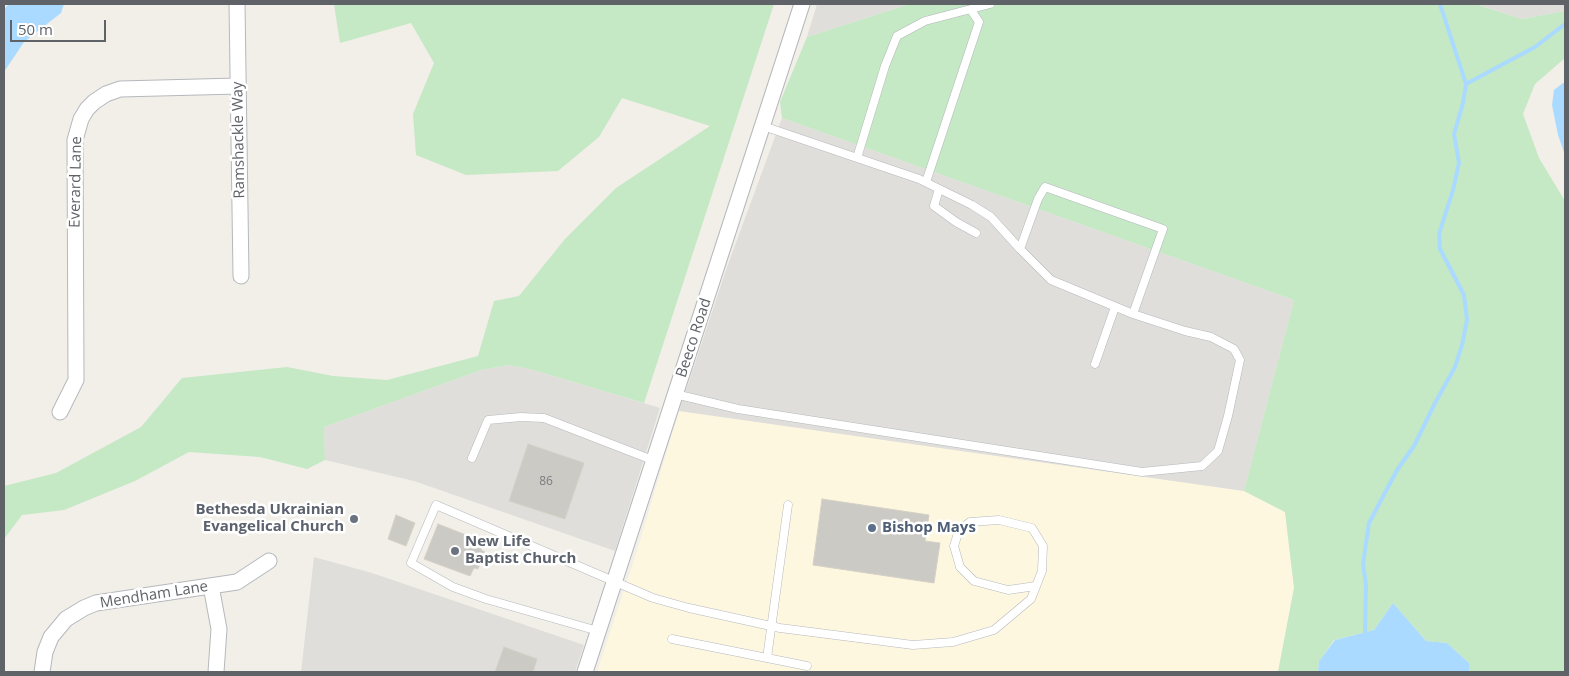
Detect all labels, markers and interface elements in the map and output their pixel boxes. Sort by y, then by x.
scale bar [12,10,109,42]
text: 50 m [18,19,53,39]
street label: Ramshackle Way [229,81,249,199]
street label: Everard Lane [66,136,86,228]
street label: Beeco Road [673,296,715,380]
house number: 86 [539,475,553,489]
place label: Bethesda Ukrainian Evangelical Church [195,501,344,536]
marker: Bethesda Ukrainian Evangelical Church [348,513,360,525]
place label: Bishop Mays [882,519,976,537]
marker: Bishop Mays [866,522,878,534]
place label: New Life Baptist Church [465,533,576,568]
marker: New Life Baptist Church [449,545,461,557]
street label: Mendham Lane [99,578,209,612]

